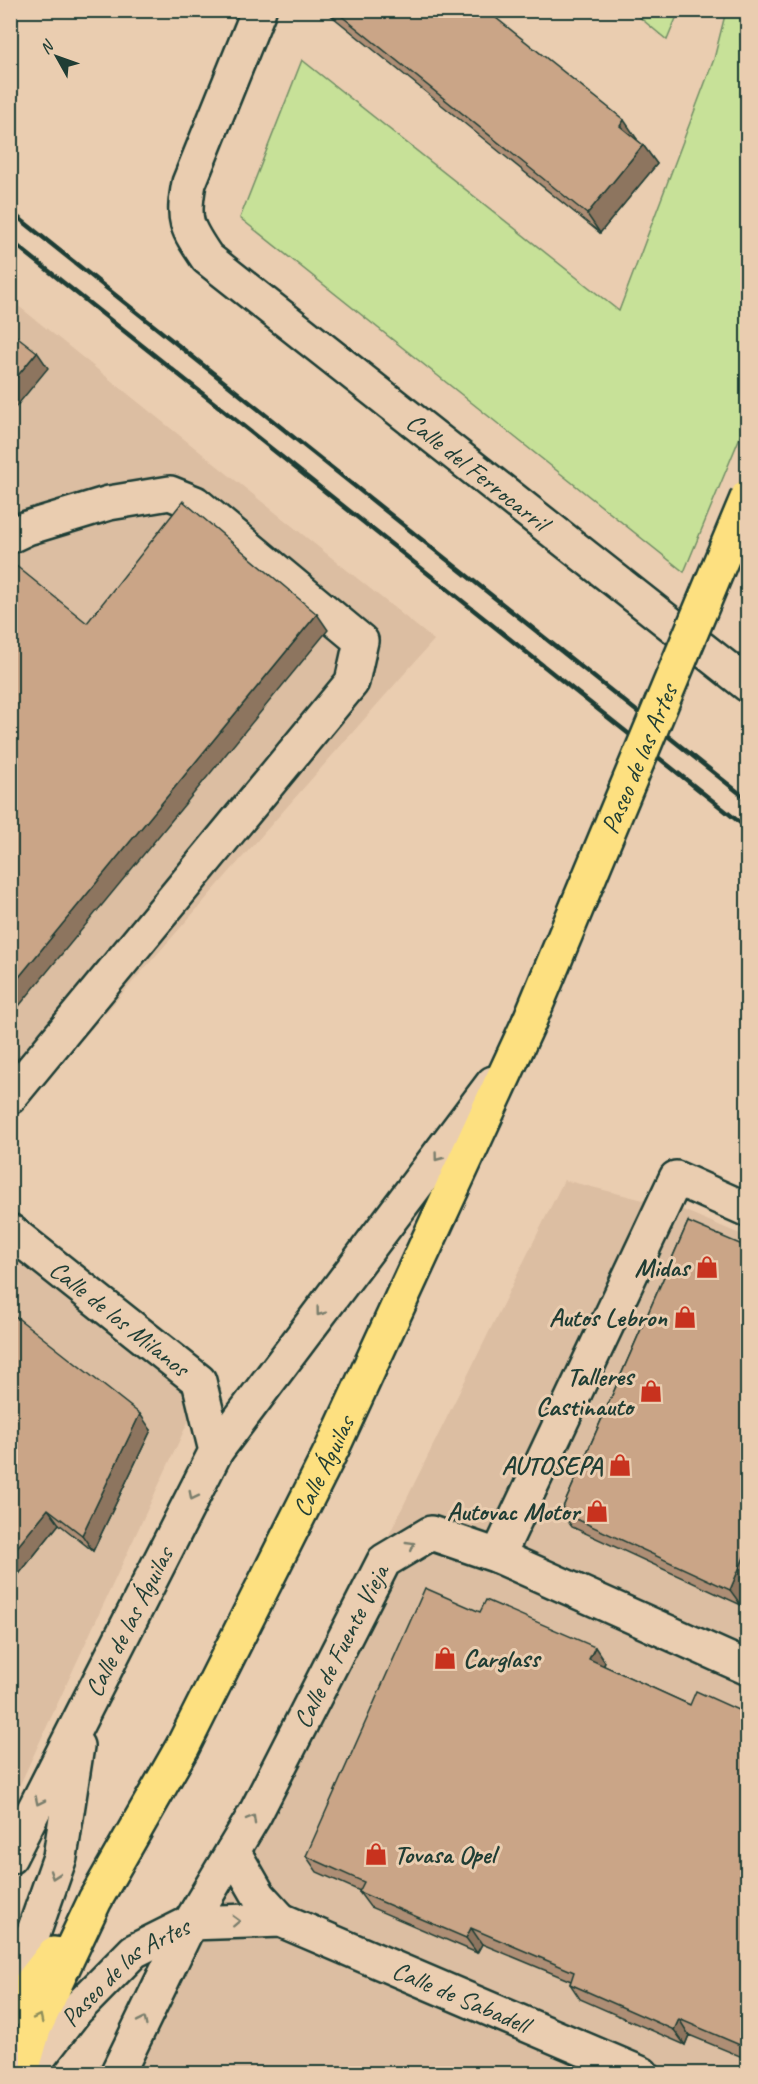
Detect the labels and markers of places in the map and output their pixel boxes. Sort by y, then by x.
place label: Midas [634,1251,692,1284]
shop icon: Midas [694,1254,720,1280]
place label: Autos Lebron [549,1301,668,1334]
shop icon: Autos Lebron [672,1304,698,1330]
place label: Talleres Castinauto [536,1360,636,1423]
shop icon: Talleres Castinauto [638,1378,664,1404]
place label: AUTOSEPA [501,1449,604,1482]
shop icon: AUTOSEPA [607,1452,633,1478]
place label: Autovac Motor [447,1495,582,1528]
shop icon: Autovac Motor [584,1498,610,1524]
place label: Carglass [463,1642,542,1675]
shop icon: Carglass [432,1645,458,1671]
place label: Tovasa Opel [394,1838,501,1871]
shop icon: Tovasa Opel [363,1841,389,1867]

